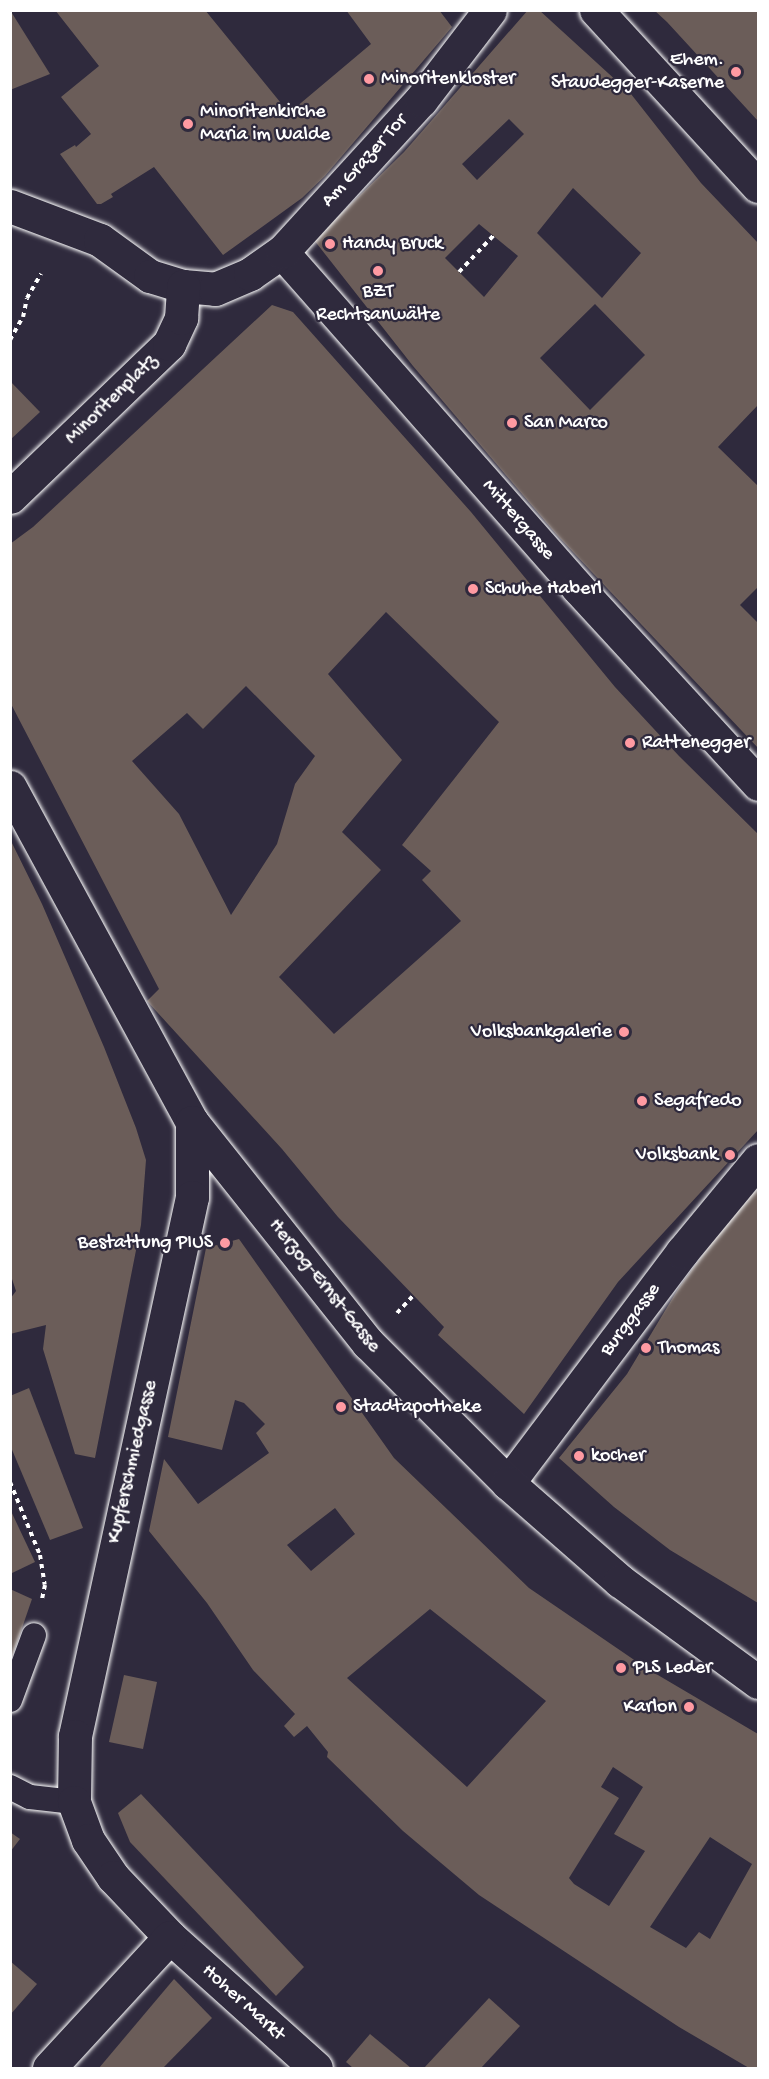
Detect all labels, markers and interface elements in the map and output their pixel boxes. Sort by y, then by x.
place label: Ehem. Staudegger-Kaserne [551,48,724,95]
marker: Ehem. Staudegger-Kaserne [729,65,743,79]
place label: Minoritenkloster [381,67,515,91]
marker: Minoritenkloster [362,72,376,86]
place label: Minoritenkirche Maria im Walde [200,100,330,147]
street label: Am Grazer Tor [317,109,413,213]
marker: Minoritenkirche Maria im Walde [181,117,195,131]
place label: Handy Bruck [342,232,443,256]
marker: Handy Bruck [323,237,337,251]
marker: BZT Rechtsanwälte [371,264,385,278]
place label: BZT Rechtsanwälte [316,280,440,327]
street label: Minoritenplatz [61,350,163,450]
place label: San Marco [524,411,608,435]
marker: San Marco [505,416,519,430]
street label: Mittergasse [476,475,560,565]
place label: Schuhe Haberl [485,577,602,601]
marker: Schuhe Haberl [466,582,480,596]
place label: Rattenegger [642,731,750,755]
marker: Rattenegger [623,736,637,750]
place label: Volksbankgalerie [471,1020,612,1044]
marker: Volksbankgalerie [617,1025,631,1039]
place label: Segafredo [654,1089,742,1113]
marker: Segafredo [635,1094,649,1108]
place label: Volksbank [636,1143,718,1167]
marker: Volksbank [723,1148,737,1162]
street label: Herzog-Ernst-Gasse [263,1214,385,1358]
place label: Bestattung PIUS [78,1231,213,1255]
marker: Bestattung PIUS [218,1236,232,1250]
street label: Burggasse [596,1279,666,1361]
place label: Thomas [658,1336,719,1360]
marker: Thomas [639,1341,653,1355]
street label: Kupferschmiedgasse [103,1378,163,1546]
place label: Stadtapotheke [353,1395,481,1419]
marker: Stadtapotheke [334,1400,348,1414]
place label: kocher [591,1444,645,1468]
marker: kocher [572,1449,586,1463]
place label: PLS Leder [633,1656,712,1680]
marker: PLS Leder [614,1661,628,1675]
place label: Karlon [624,1695,677,1719]
marker: Karlon [682,1700,696,1714]
street label: Hoher Markt [196,1959,290,2047]

